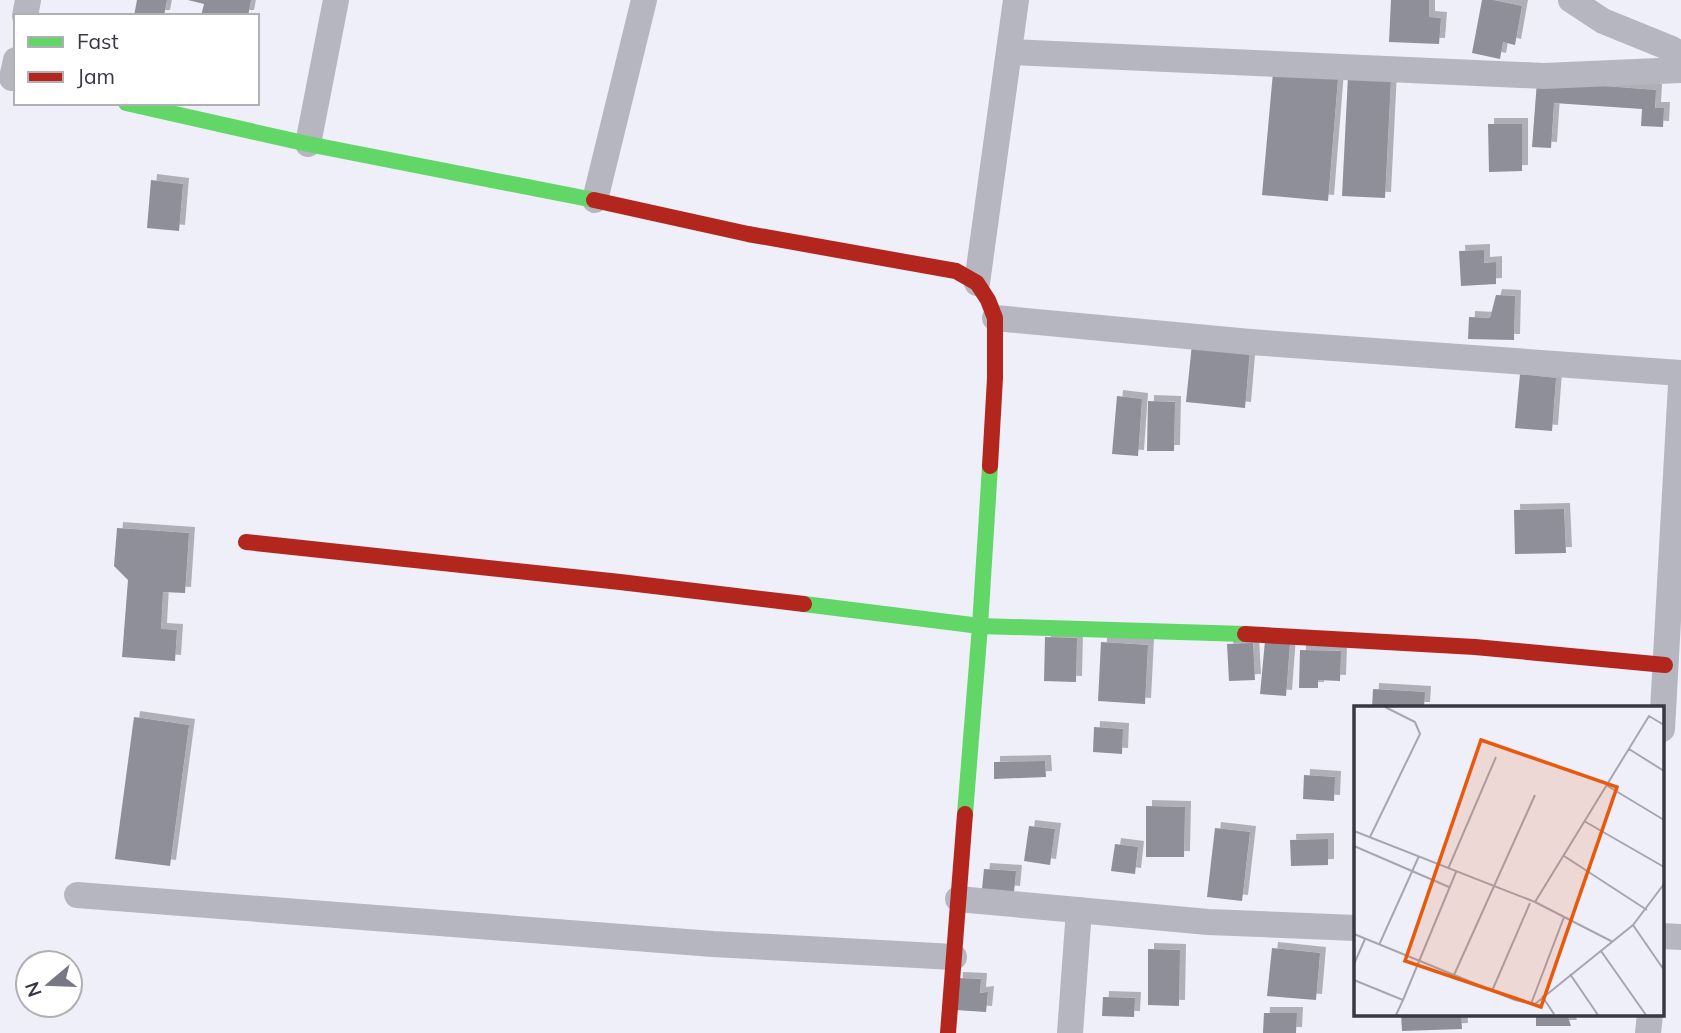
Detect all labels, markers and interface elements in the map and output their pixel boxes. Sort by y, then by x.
legend [14,14,259,105]
text: Fast [77,28,119,54]
text: Jam [77,63,115,89]
inset map [1354,706,1664,1016]
north arrow [14,949,84,1019]
text: N [19,979,47,1000]

